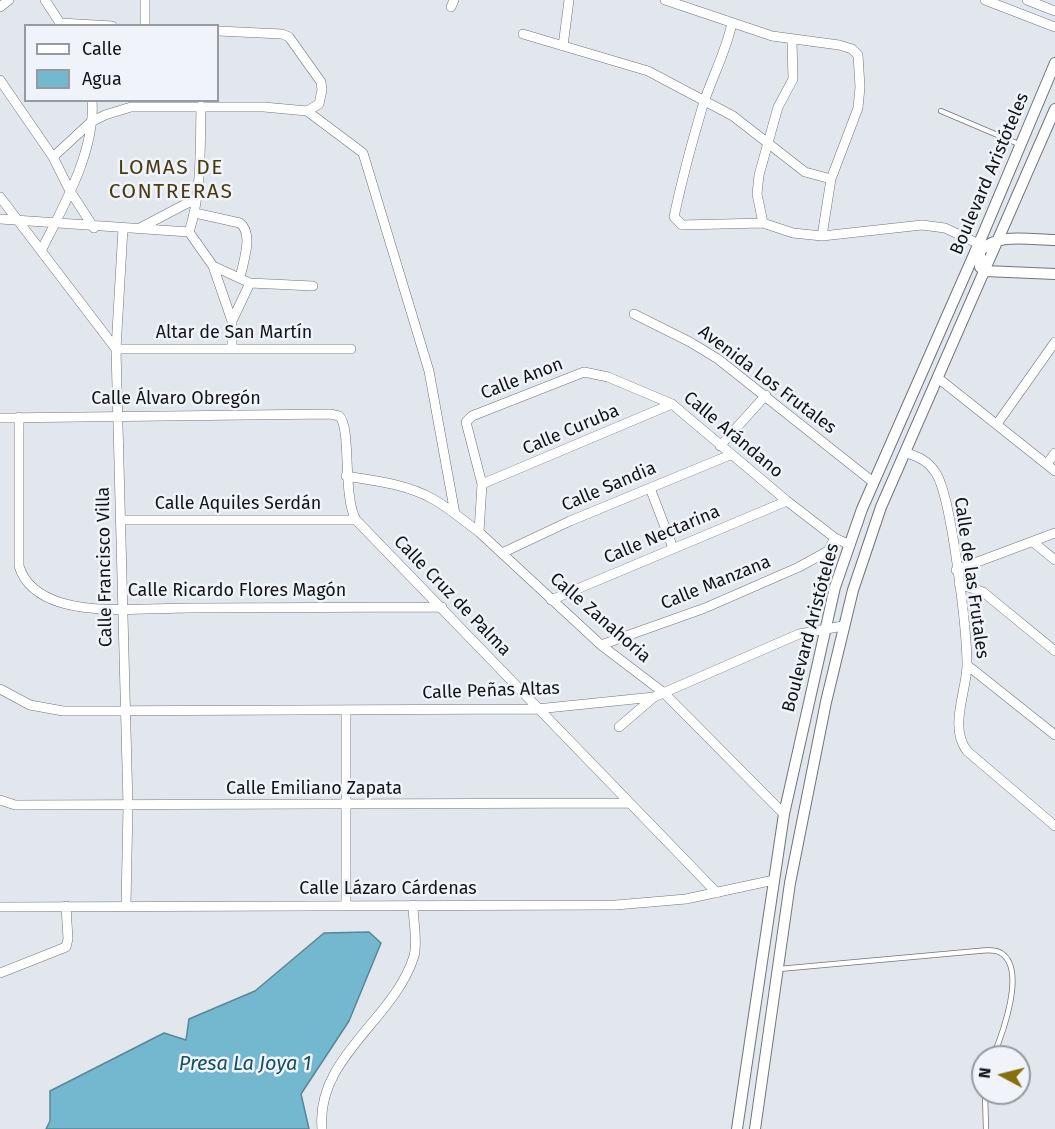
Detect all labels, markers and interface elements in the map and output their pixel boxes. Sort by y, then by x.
legend [24,24,219,102]
text: Calle [82,38,122,60]
text: Agua [82,68,122,90]
street label: Boulevard Aristóteles [946,90,1034,258]
district label: LOMAS DE CONTRERAS [109,155,233,205]
street label: Avenida Los Frutales [694,321,840,439]
street label: Altar de San Martín [156,322,312,344]
street label: Calle Anon [478,353,566,405]
street label: Calle Arándano [679,387,787,483]
street label: Calle Álvaro Obregón [91,388,261,410]
street label: Calle Curuba [520,400,622,460]
street label: Calle Sandia [559,457,659,517]
street label: Calle Francisco Villa [93,487,117,647]
street label: Calle Aquiles Serdán [155,493,321,515]
street label: Calle de las Frutales [949,496,993,660]
street label: Calle Nectarina [601,501,723,569]
street label: Calle Cruz de Palma [389,531,515,661]
street label: Boulevard Aristóteles [778,541,844,715]
street label: Calle Manzana [658,551,774,615]
street label: Calle Zanahoria [545,568,655,668]
street label: Calle Ricardo Flores Magón [128,580,346,602]
street label: Calle Peñas Altas [422,678,560,704]
street label: Calle Emiliano Zapata [226,778,402,800]
street label: Calle Lázaro Cárdenas [299,878,477,900]
north arrow [971,1045,1031,1105]
water label: Presa La Joya 1 [179,1052,311,1076]
text: N [975,1067,995,1079]

